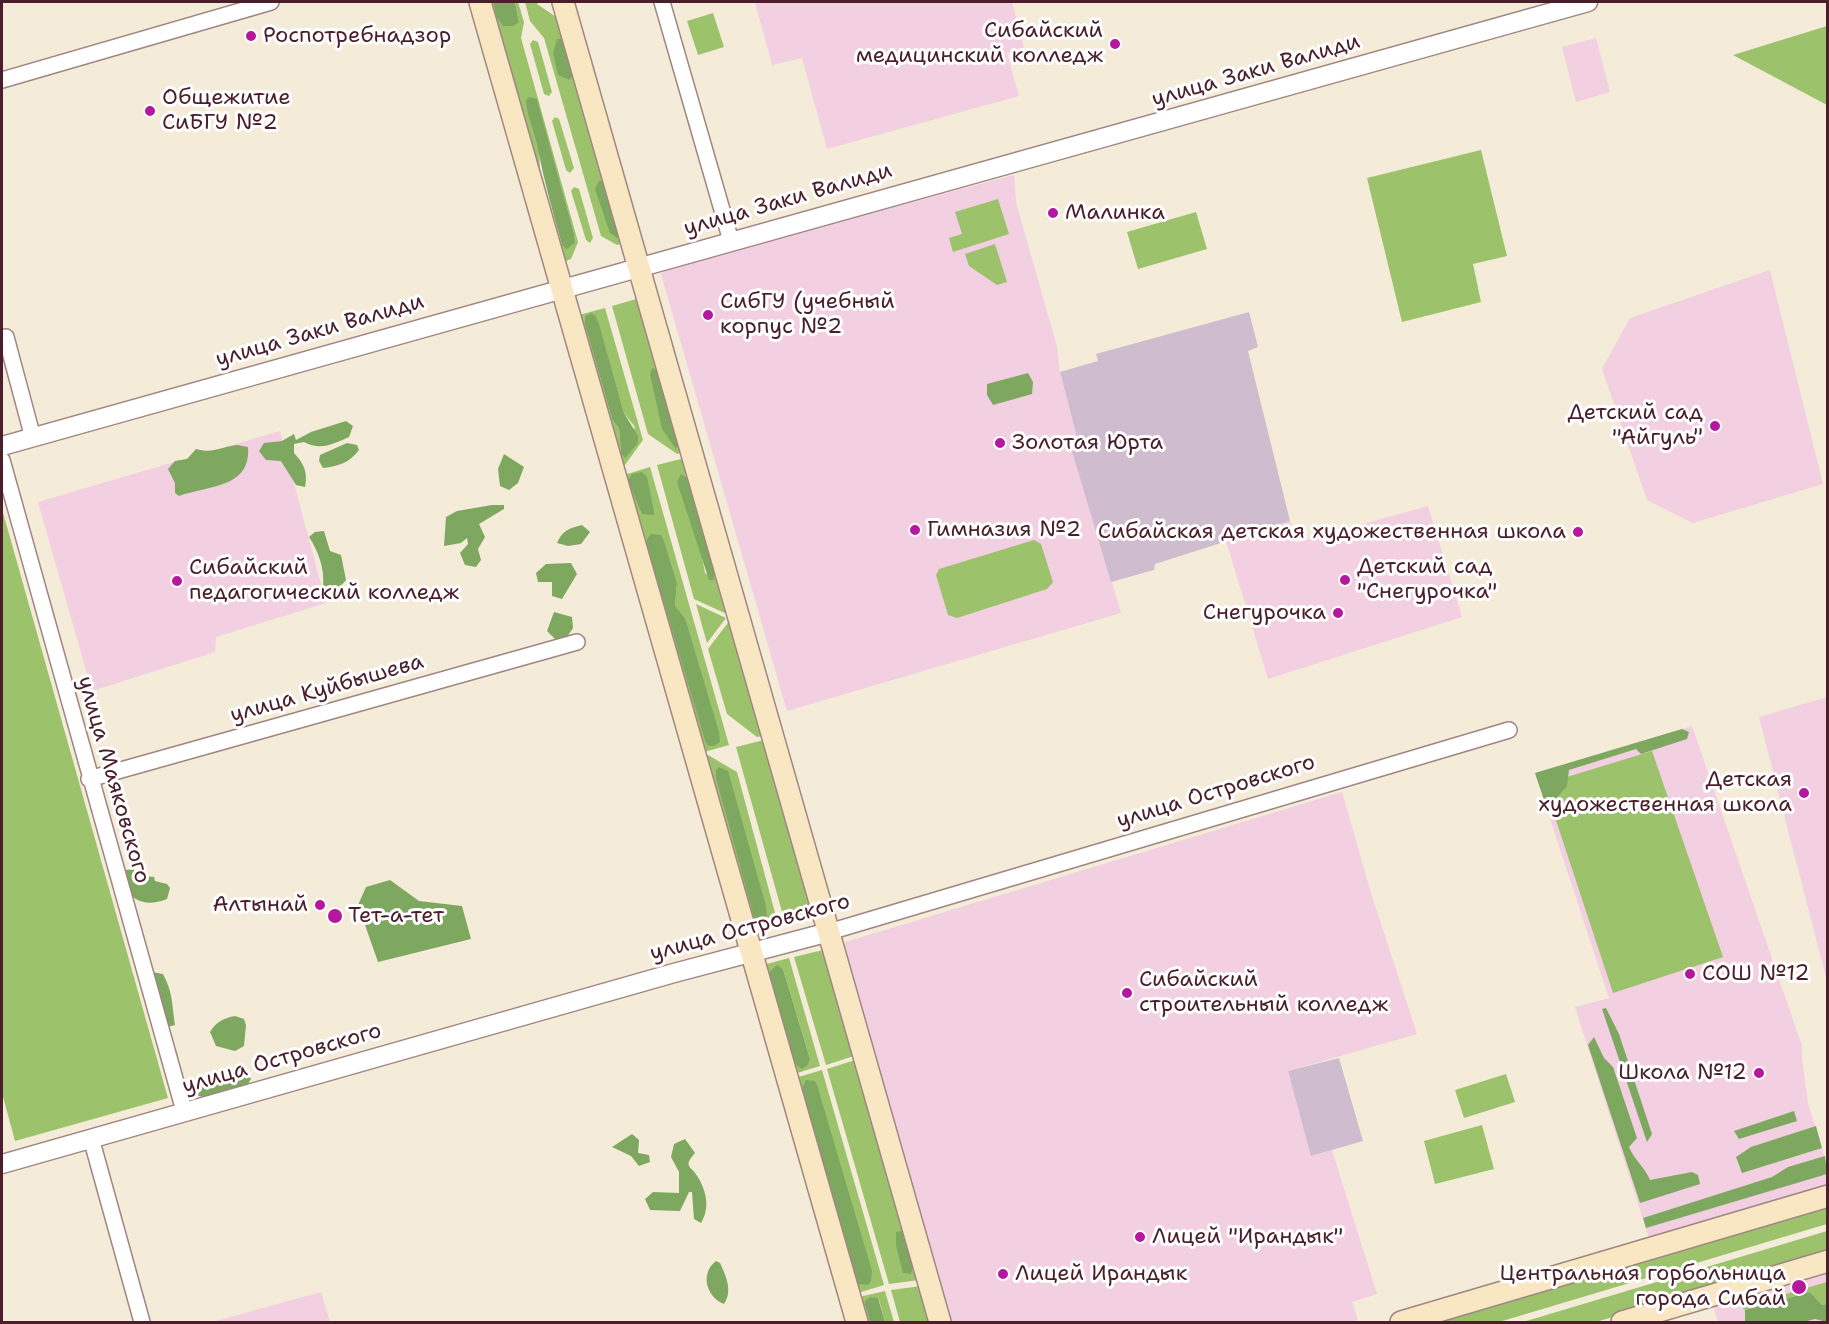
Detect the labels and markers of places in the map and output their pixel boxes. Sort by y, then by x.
place label: Сибайский медицинский колледж [856,18,1103,70]
place label: Роспотребнадзор [263,23,451,49]
marker: Роспотребнадзор [244,29,258,43]
marker: Сибайский медицинский колледж [1108,37,1122,51]
place label: Общежитие СиБГУ №2 [162,85,291,136]
marker: Общежитие СиБГУ №2 [143,104,157,118]
place label: Малинка [1065,200,1165,226]
marker: Малинка [1046,206,1060,220]
place label: СибГУ (учебный корпус №2 [720,289,895,340]
marker: СибГУ (учебный корпус №2 [701,308,715,322]
place label: Детский сад "Айгуль" [1567,400,1703,452]
marker: Детский сад "Айгуль" [1708,419,1722,433]
place label: Золотая Юрта [1012,430,1163,456]
marker: Золотая Юрта [993,436,1007,450]
place label: Гимназия №2 [927,517,1081,543]
place label: Сибайская детская художественная школа [1098,519,1566,545]
marker: Гимназия №2 [908,523,922,537]
marker: Сибайская детская художественная школа [1571,525,1585,539]
place label: Детский сад "Снегурочка" [1357,554,1497,606]
place label: Сибайский педагогический колледж [189,555,459,606]
marker: Детский сад "Снегурочка" [1338,573,1352,587]
marker: Сибайский педагогический колледж [170,574,184,588]
place label: Снегурочка [1203,600,1326,626]
marker: Снегурочка [1331,606,1345,620]
place label: Детская художественная школа [1539,767,1792,818]
marker: Детская художественная школа [1797,786,1811,800]
place label: Алтынай [213,892,308,918]
marker: Алтынай [313,898,327,912]
place label: Тет-а-тет [348,903,444,929]
marker: Тет-а-тет [326,907,344,925]
place label: СОШ №12 [1702,961,1810,987]
place label: Сибайский строительный колледж [1139,967,1388,1018]
marker: СОШ №12 [1683,967,1697,981]
marker: Сибайский строительный колледж [1120,986,1134,1000]
place label: Школа №12 [1618,1060,1747,1086]
marker: Школа №12 [1752,1066,1766,1080]
place label: Лицей "Ирандык" [1152,1224,1343,1250]
marker: Лицей "Ирандык" [1133,1230,1147,1244]
place label: Лицей Ирандык [1015,1261,1187,1287]
place label: Центральная горбольница города Сибай [1500,1261,1786,1312]
marker: Лицей Ирандык [996,1267,1010,1281]
marker: Центральная горбольница города Сибай [1790,1278,1808,1296]

